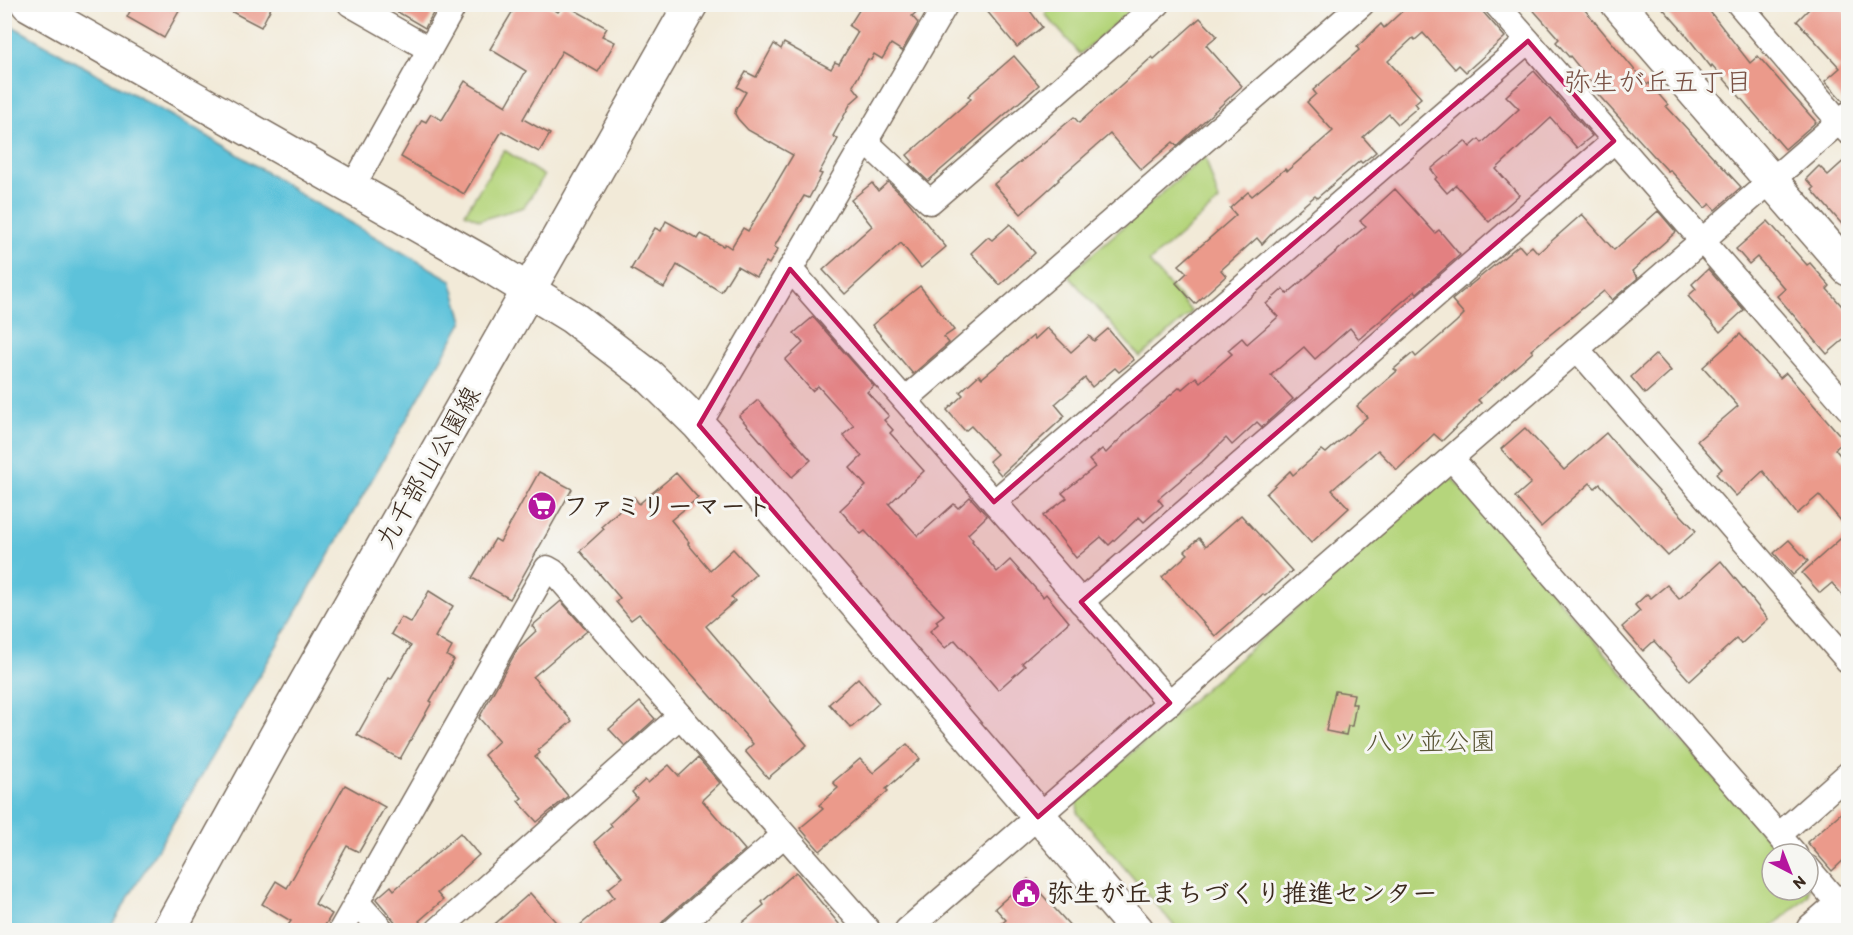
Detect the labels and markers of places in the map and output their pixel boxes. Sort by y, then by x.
supermarket icon: ファミリーマート [526,490,558,522]
place label: ファミリーマート [563,490,772,522]
public building icon: 弥生が丘まちづくり推進センター [1010,877,1042,909]
place label: 弥生が丘まちづくり推進センター [1047,877,1438,909]

